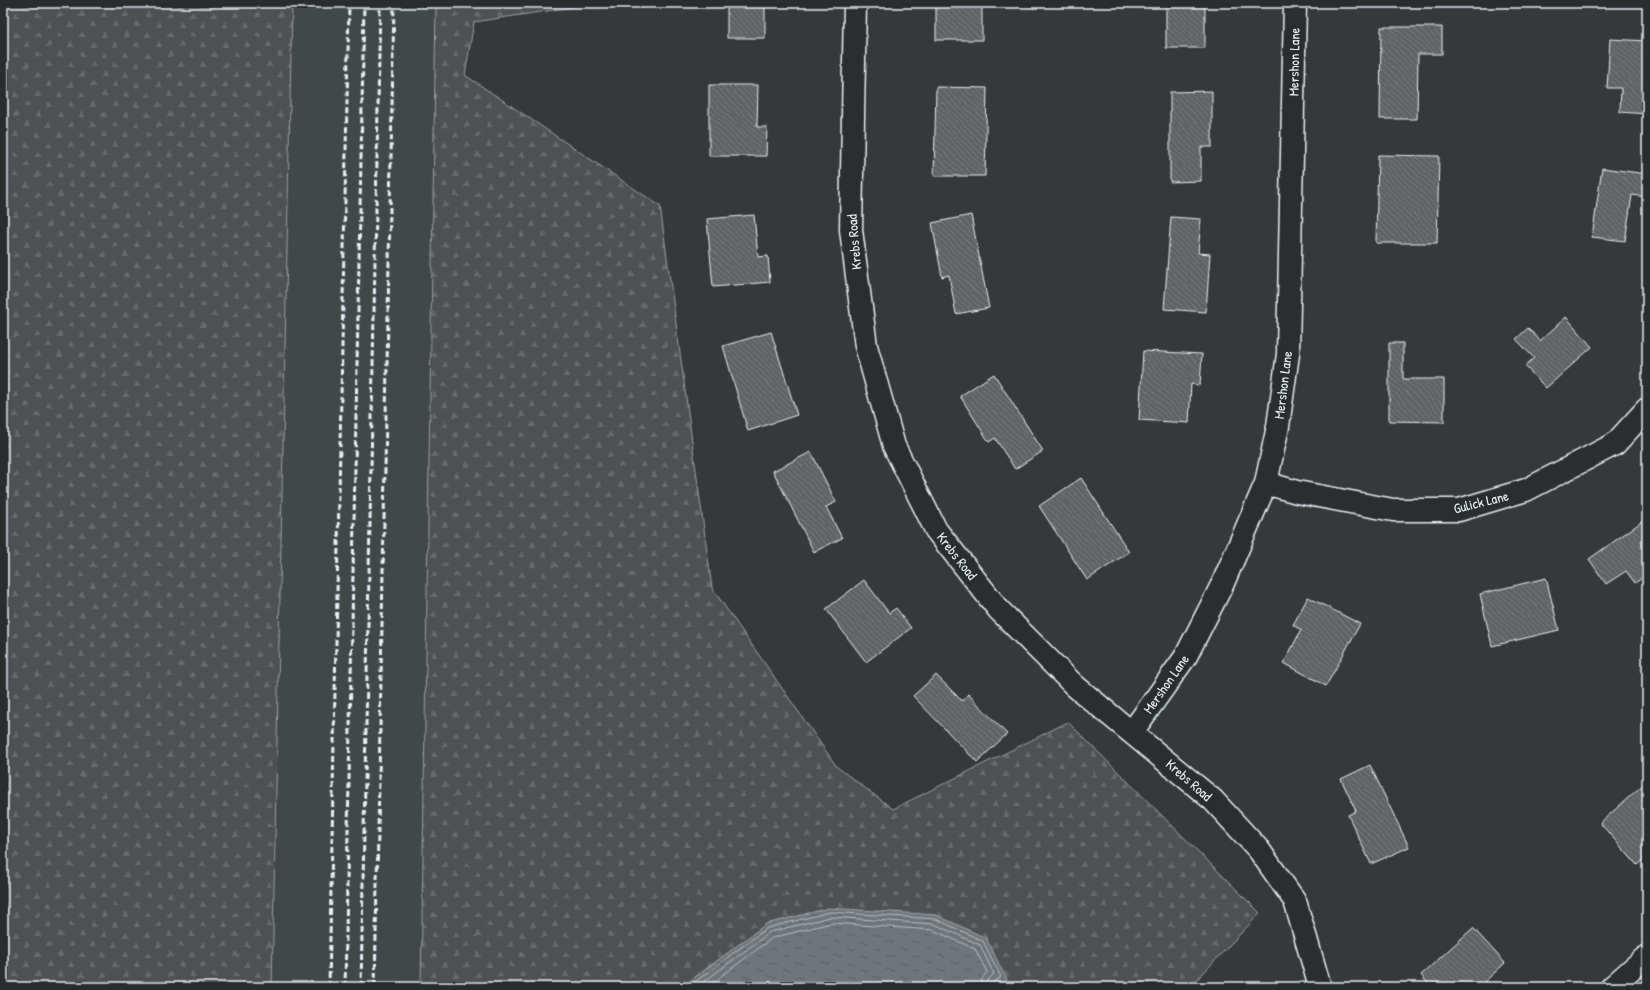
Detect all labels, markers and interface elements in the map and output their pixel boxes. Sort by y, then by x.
street label: Mershon Lane [1283,27,1304,96]
street label: Krebs Road [842,213,865,271]
street label: Mershon Lane [1269,349,1296,420]
street label: Gulick Lane [1451,485,1511,518]
street label: Krebs Road [933,528,982,584]
street label: Mershon Lane [1138,650,1193,717]
street label: Krebs Road [1162,754,1217,805]

